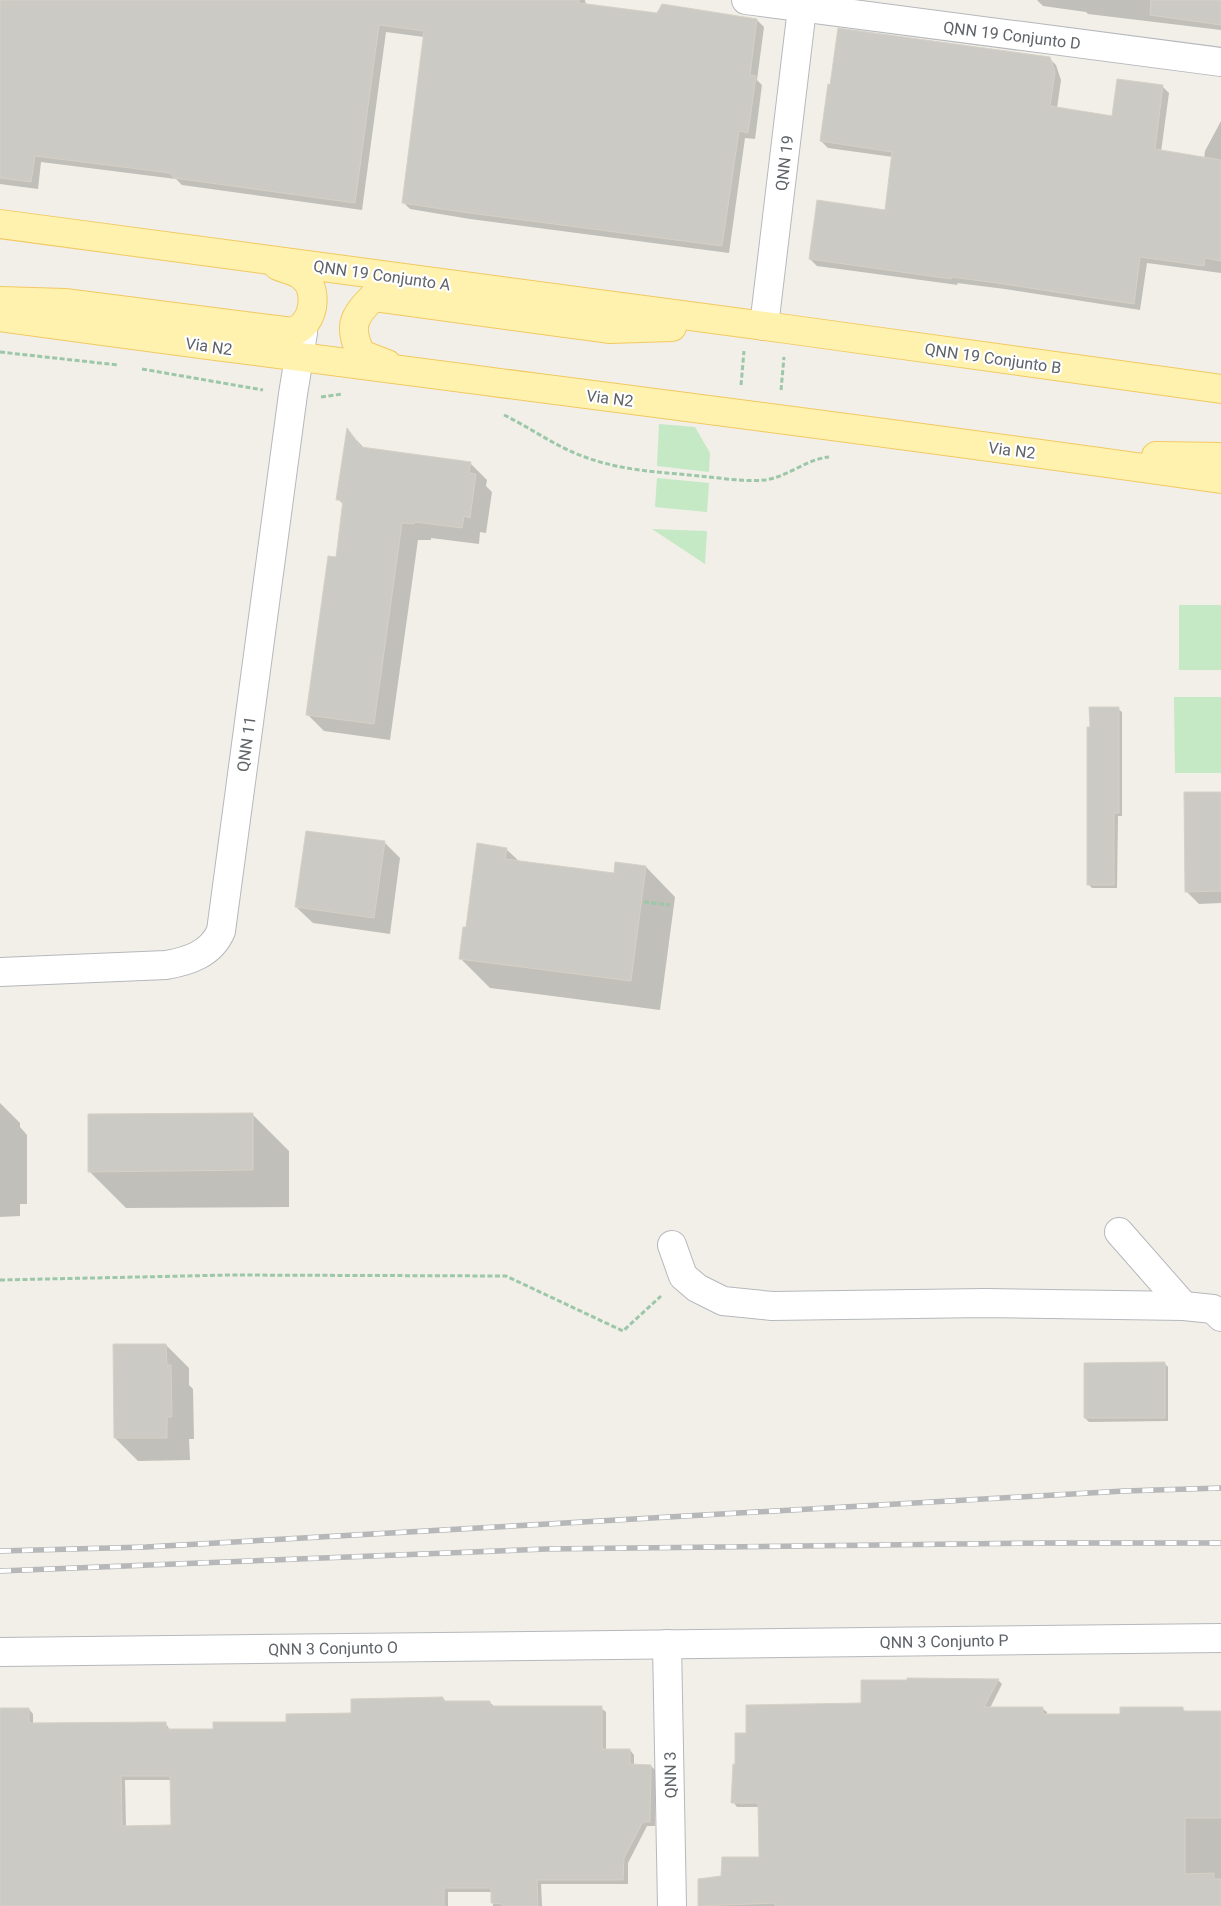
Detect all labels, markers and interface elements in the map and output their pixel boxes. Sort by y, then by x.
street label: QNN 19 Conjunto D [942,18,1082,53]
street label: QNN 19 [772,134,797,192]
street label: QNN 19 Conjunto A [312,256,452,295]
street label: Via N2 [184,334,234,359]
street label: QNN 19 Conjunto B [923,340,1062,377]
street label: Via N2 [585,386,635,411]
street label: Via N2 [987,438,1037,463]
street label: QNN 11 [233,715,260,773]
street label: QNN 3 Conjunto P [879,1631,1009,1652]
street label: QNN 3 Conjunto O [268,1638,398,1659]
street label: QNN 3 [661,1751,680,1799]

